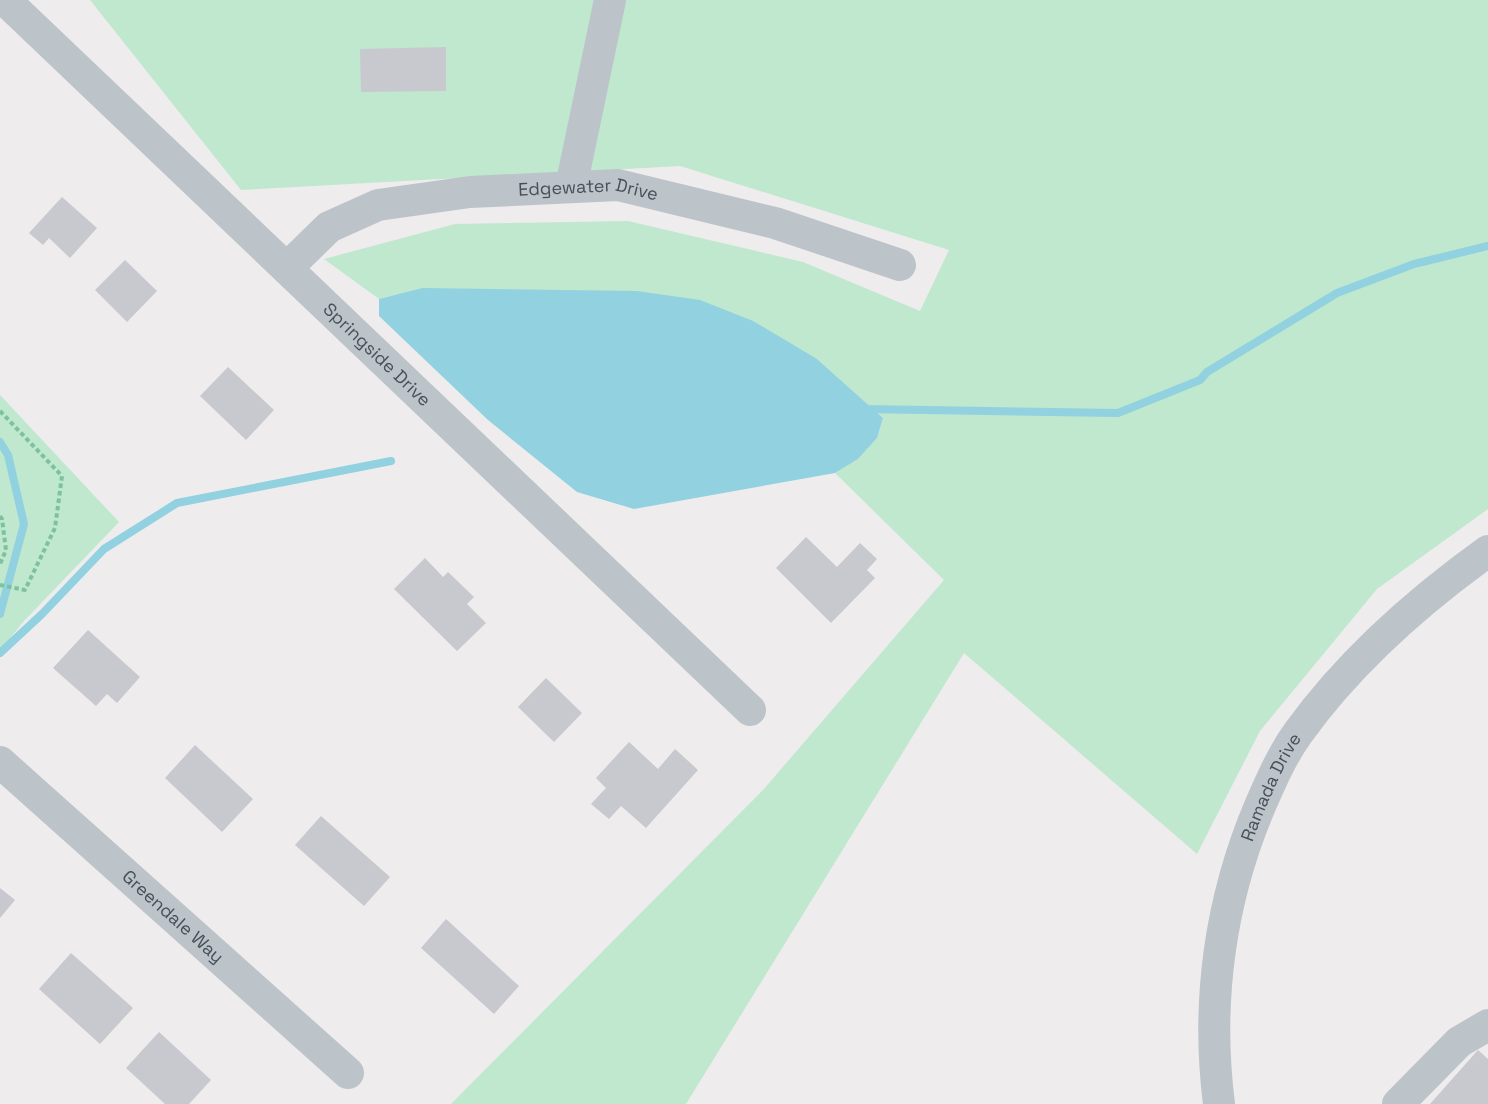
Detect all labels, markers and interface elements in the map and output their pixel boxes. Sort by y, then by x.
street label: Edgewater Drive [518,173,661,205]
street label: Springside Drive [319,297,436,411]
street label: Ramada Drive [1235,728,1306,844]
street label: Greendale Way [118,865,229,968]

